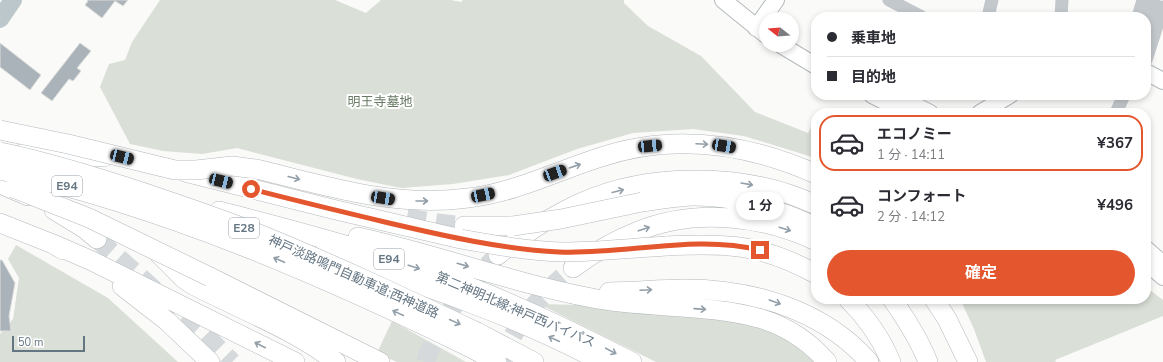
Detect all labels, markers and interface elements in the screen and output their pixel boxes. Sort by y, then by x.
north arrow [759,12,799,52]
map controls [759,12,799,52]
text: 乗車地 [851,28,896,48]
text: 目的地 [851,67,896,87]
park label: 明王寺墓地 [347,93,413,111]
text: エコノミー [877,124,952,144]
icon: car [829,125,865,161]
text: ¥367 [1097,133,1133,153]
car [711,138,737,154]
car [638,139,662,153]
one-way arrow [695,141,708,148]
text: 1 分 · 14:11 [877,146,945,164]
car [109,148,135,166]
one-way arrow [568,162,581,169]
car [542,163,568,183]
car [208,172,234,190]
one-way arrow [287,175,300,182]
road number: E94 [52,176,82,196]
route start [242,180,260,198]
one-way arrow [740,181,753,189]
text: コンフォート [877,186,967,206]
car [470,187,496,203]
one-way arrow [611,187,624,194]
icon: car [829,187,865,223]
car [370,190,396,206]
callout: 1 分 [736,192,784,220]
text: ¥496 [1097,195,1133,215]
one-way arrow [415,197,428,205]
text: 1 分 [748,197,772,215]
text: 2 分 · 14:12 [877,208,945,226]
road number: E28 [229,218,259,238]
one-way arrow [637,225,650,232]
one-way arrow [778,226,791,233]
street label: 神戸淡路鳴門自動車道;西神道路 [265,231,442,323]
route end [751,241,769,259]
road number: E94 [374,249,404,269]
button: 確定 [827,250,1135,296]
one-way arrow [273,256,285,264]
one-way arrow [456,262,469,269]
one-way arrow [408,264,421,271]
street label: 第二神明北線;神戸西バイパス [433,268,598,352]
one-way arrow [639,287,652,294]
one-way arrow [768,299,780,307]
one-way arrow [693,306,706,313]
one-way arrow [392,308,404,316]
one-way arrow [449,319,461,326]
scale bar [12,334,85,353]
text: 50 m [18,335,43,350]
one-way arrow [548,335,560,342]
one-way arrow [255,340,267,348]
one-way arrow [605,348,617,355]

